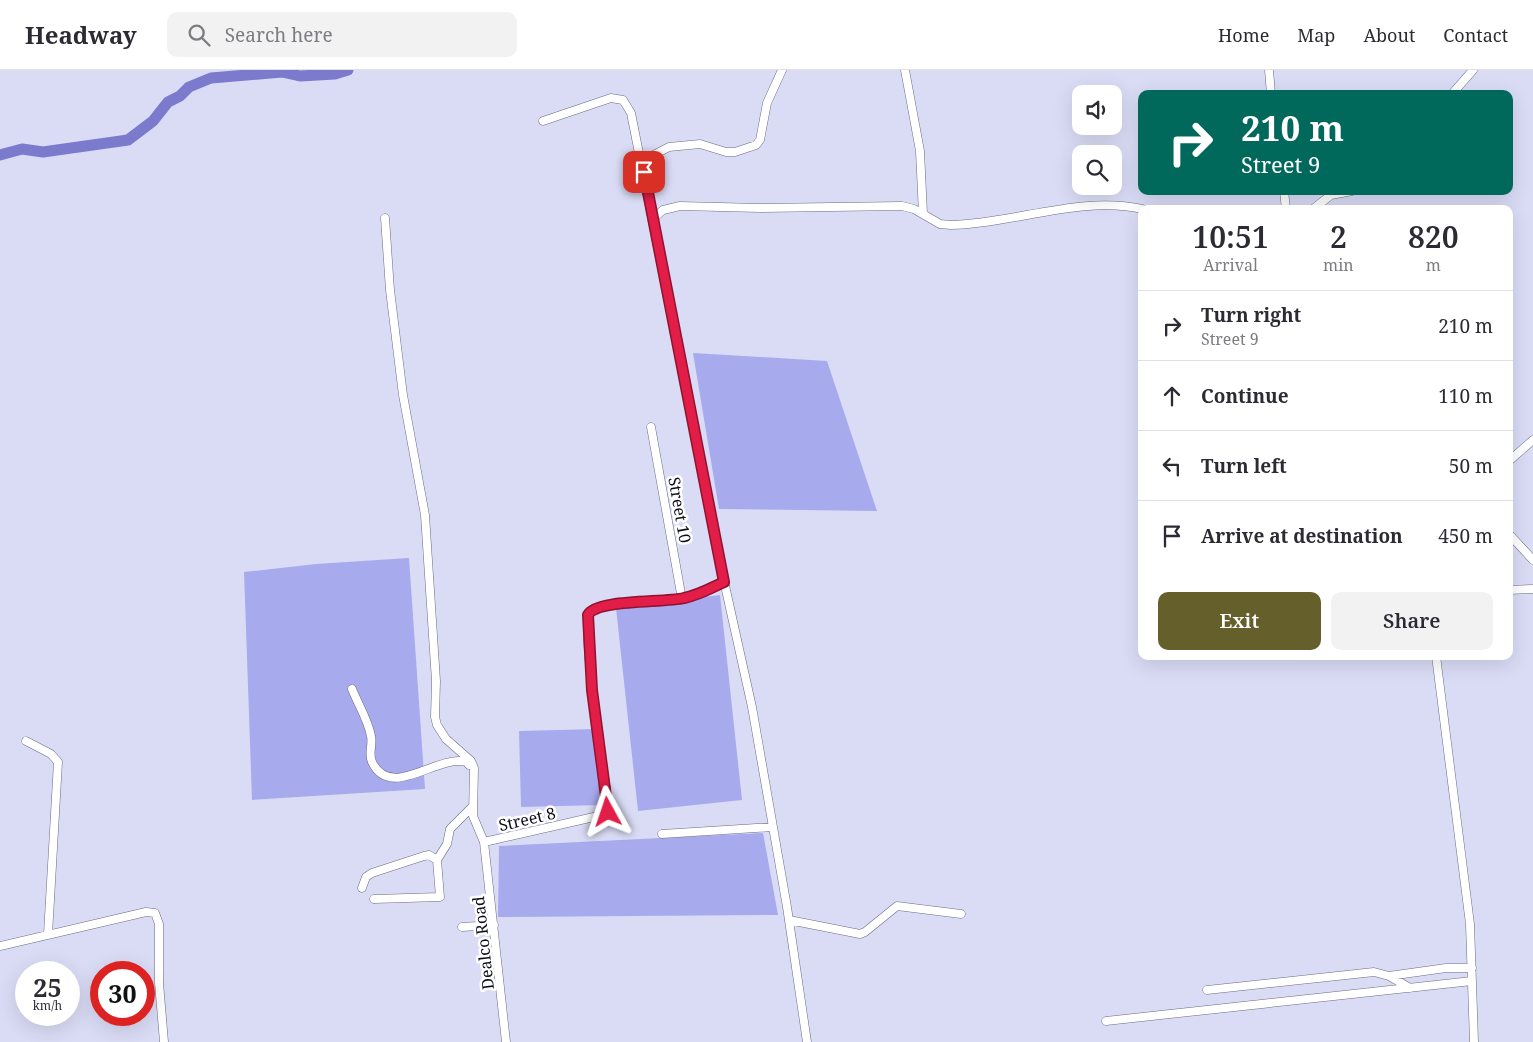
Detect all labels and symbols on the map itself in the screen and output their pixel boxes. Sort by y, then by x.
pin [623,151,665,193]
street label: Street 10 [663,475,697,545]
position arrow [581,785,633,837]
street label: Street 8 [496,802,558,836]
street label: Dealco Road [467,895,499,991]
speed limit sign: 30 [90,961,155,1026]

